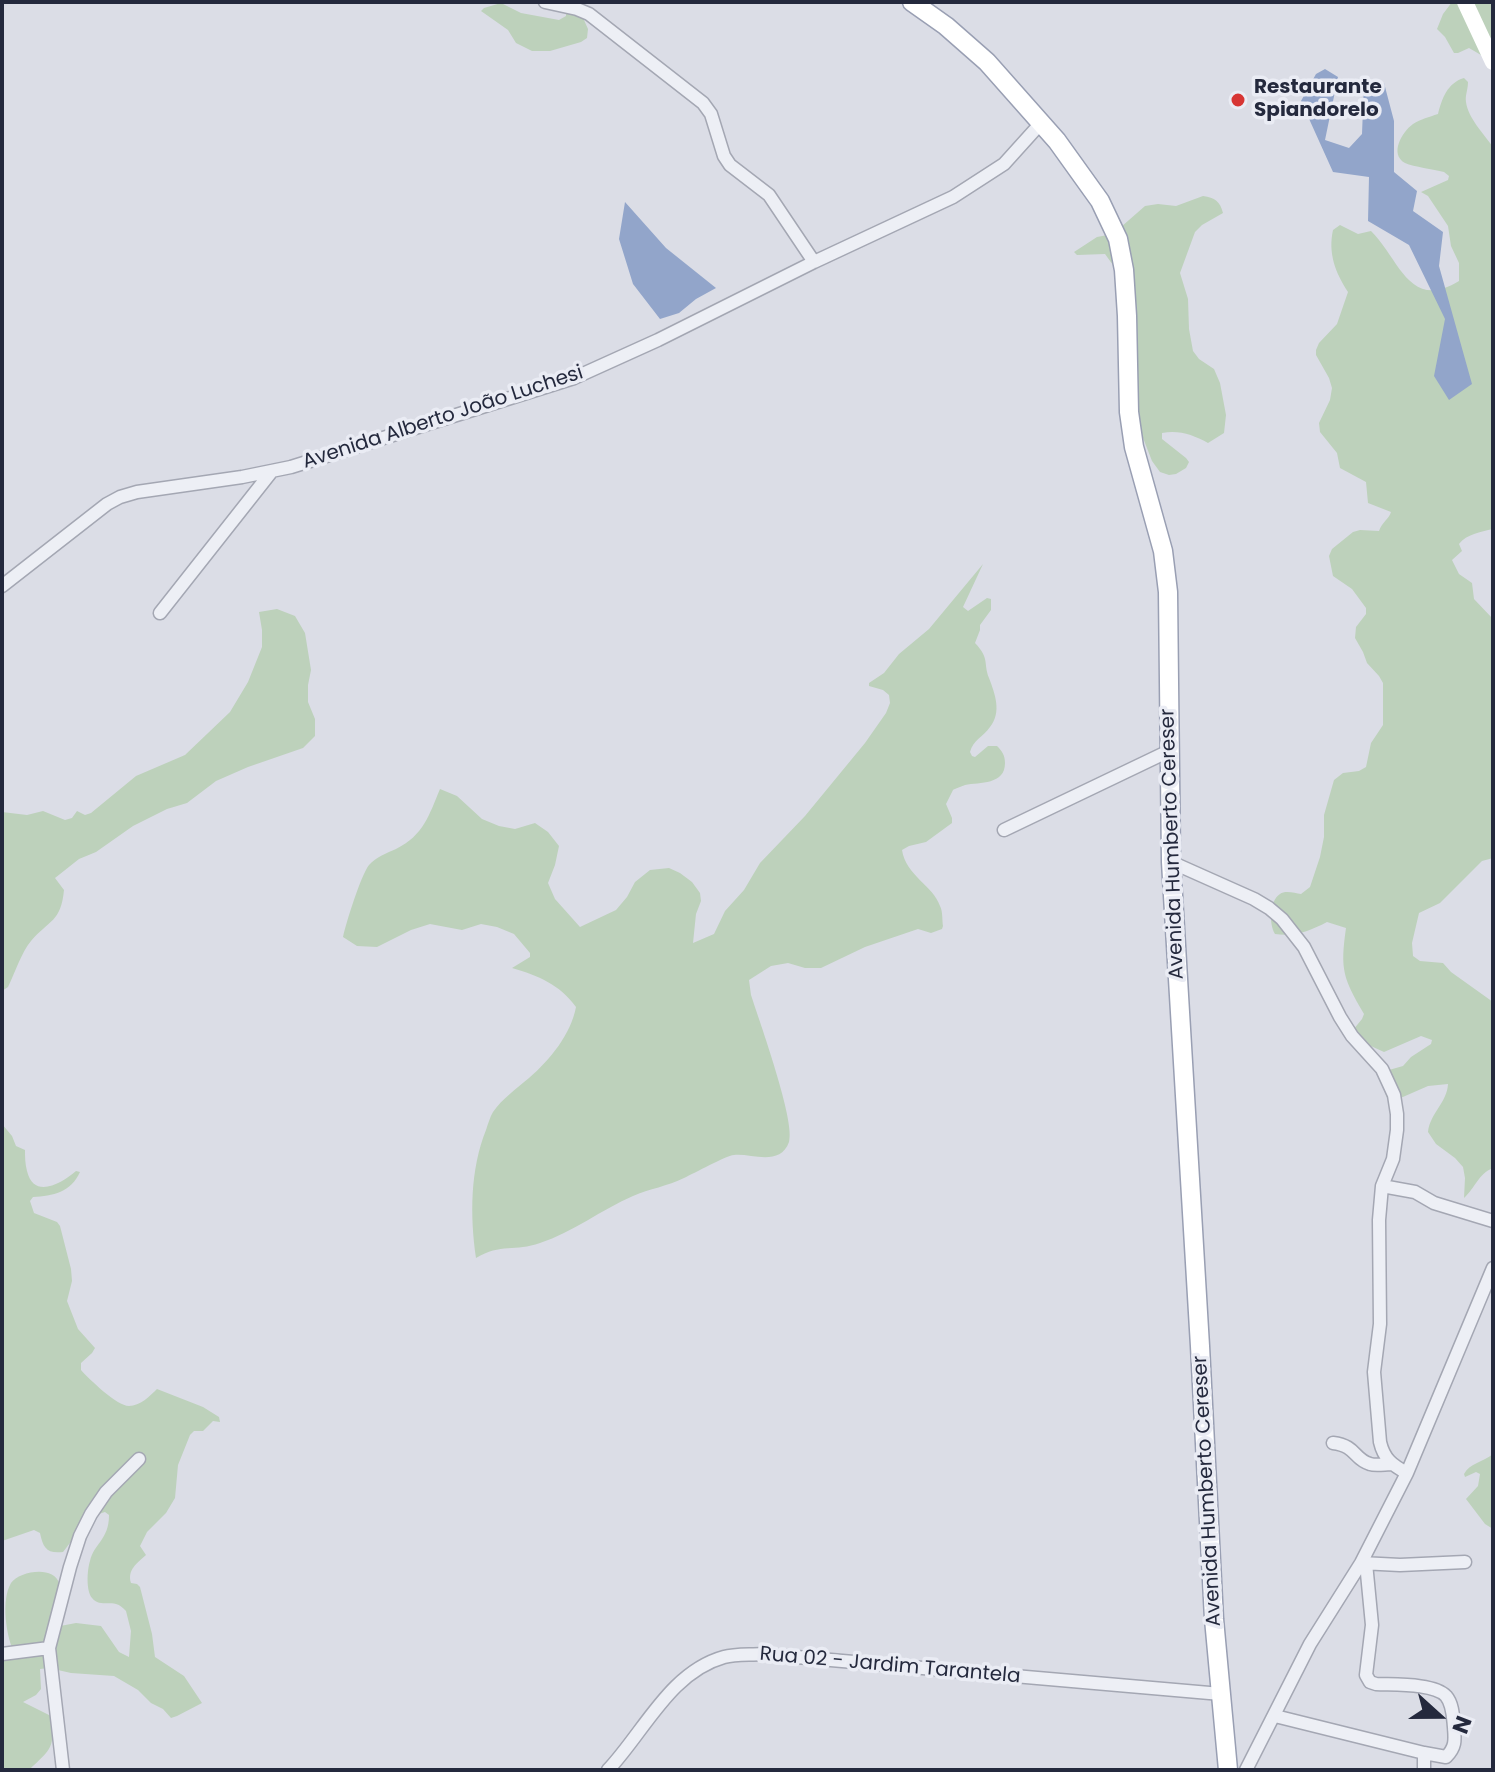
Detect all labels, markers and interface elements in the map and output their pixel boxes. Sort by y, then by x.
place label: Restaurante Spiandorelo [1254,76,1382,123]
marker: Restaurante Spiandorelo [1229,91,1247,109]
street label: Avenida Alberto João Luchesi [300,361,586,475]
street label: Avenida Humberto Cereser [1156,708,1190,980]
street label: Avenida Humberto Cereser [1189,1355,1227,1627]
street label: Rua 02 - Jardim Tarantela [759,1643,1021,1689]
north arrow [1399,1676,1479,1756]
text: N [1444,1711,1479,1738]

